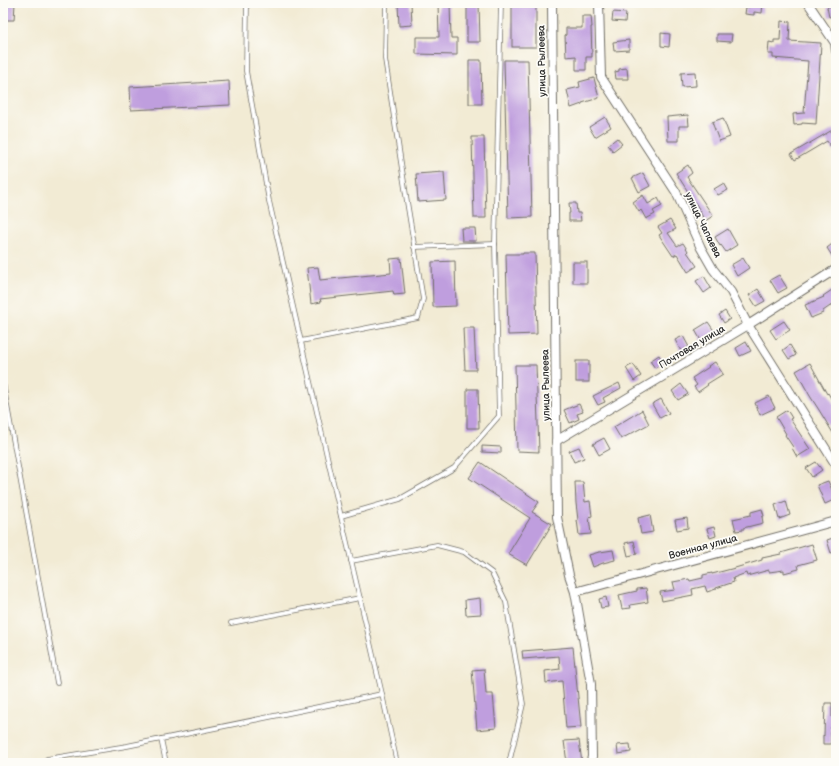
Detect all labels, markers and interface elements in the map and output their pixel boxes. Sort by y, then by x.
street label: улица Рылеева [535,25,549,97]
street label: улица Чапаева [682,190,724,260]
street label: Почтовая улица [657,323,727,371]
street label: улица Рылеева [539,349,553,421]
street label: Военная улица [667,532,739,562]

